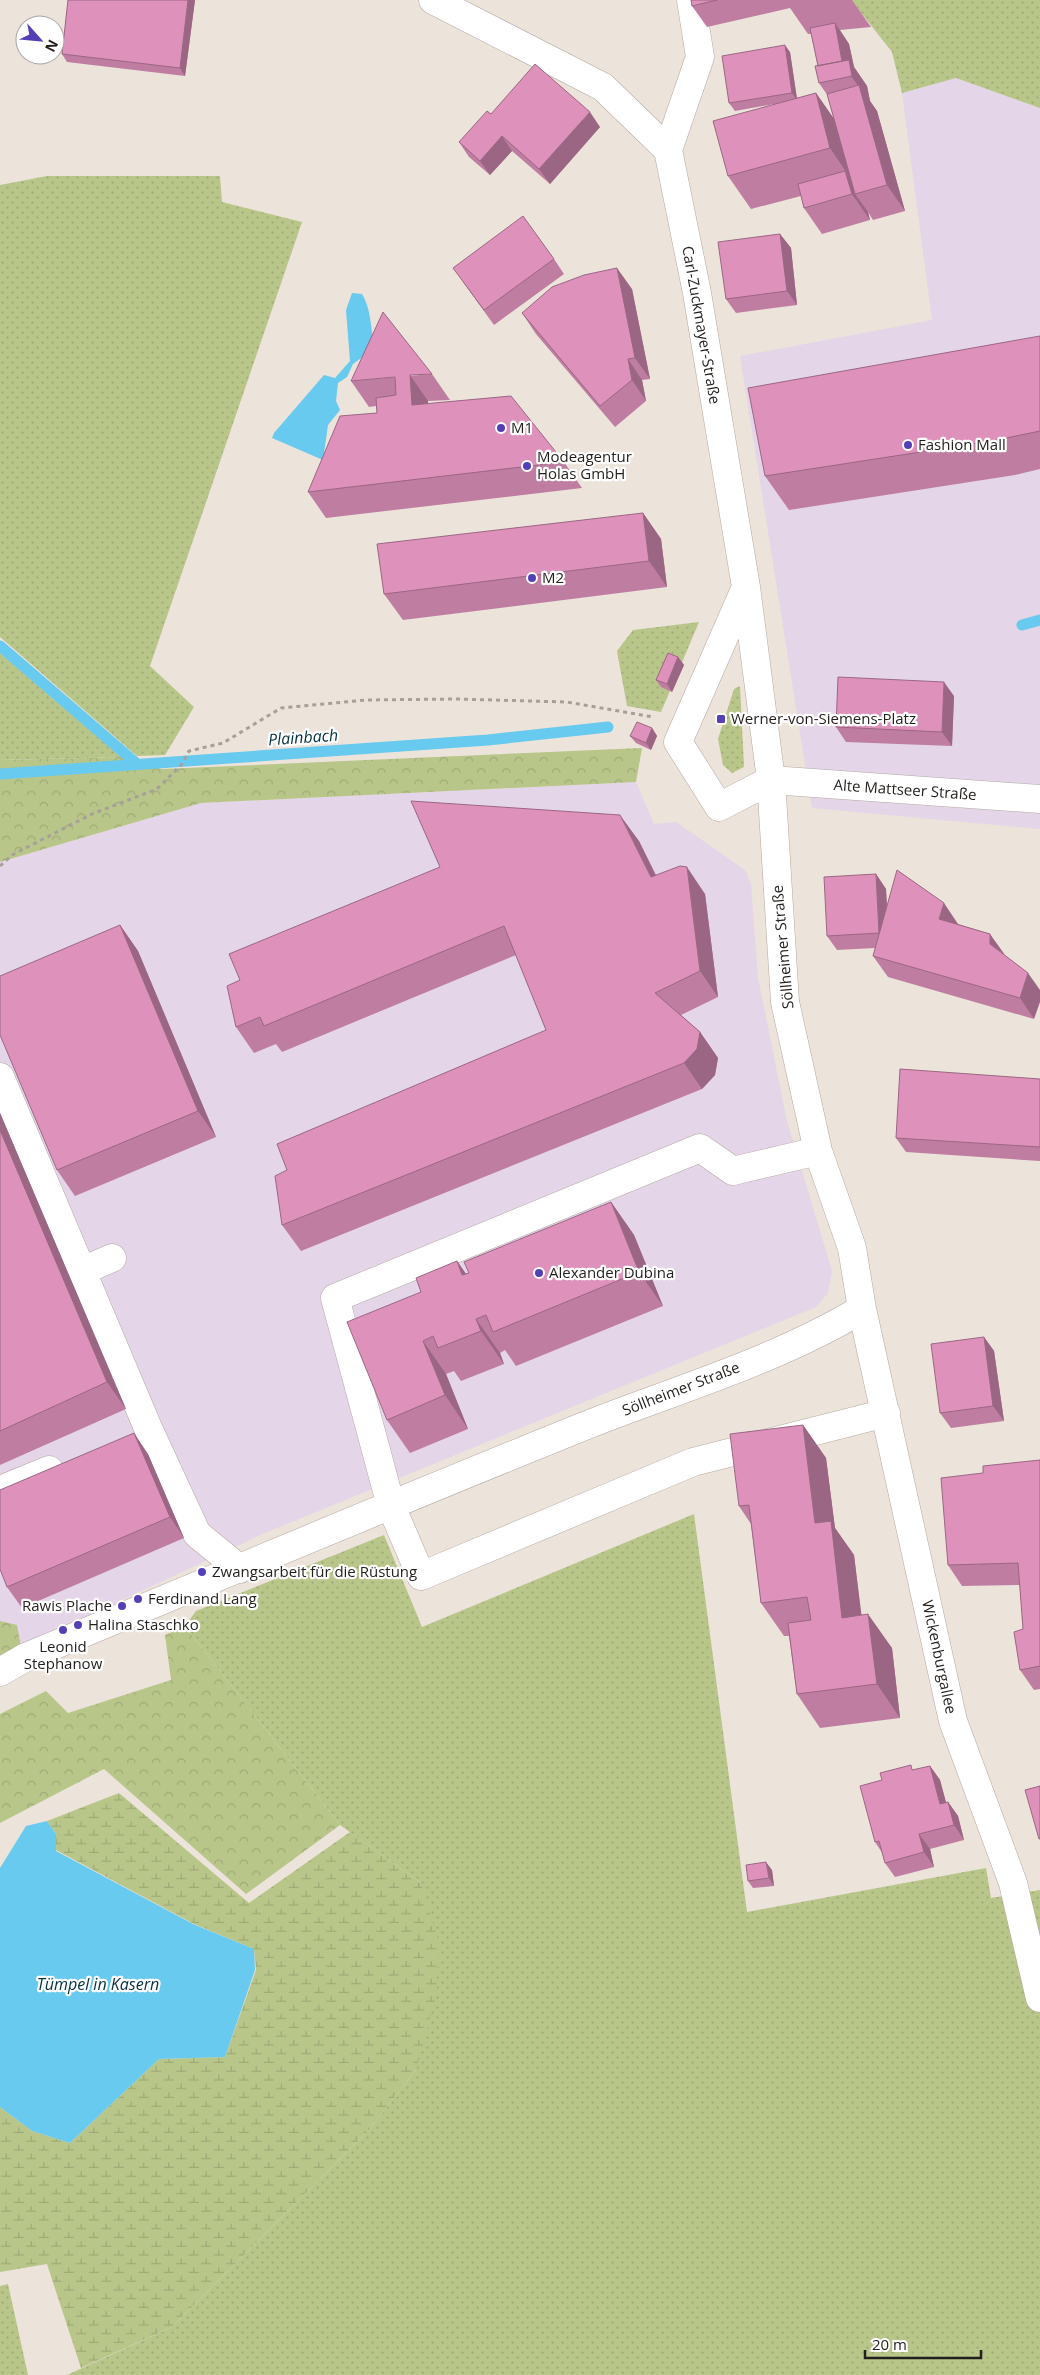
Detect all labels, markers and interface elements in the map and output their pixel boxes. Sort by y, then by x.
north arrow [15,15,65,65]
text: N [41,37,63,56]
street label: Carl-Zuckmayer-Straße [678,244,726,405]
place label: M1 [511,417,533,437]
marker: M1 [495,422,507,434]
place label: Fashion Mall [918,434,1006,454]
marker: Fashion Mall [902,439,914,451]
place label: Modeagentur Holas GmbH [537,446,632,483]
marker: Modeagentur Holas GmbH [521,460,533,472]
place label: M2 [542,567,564,587]
marker: M2 [526,572,538,584]
place label: Werner-von-Siemens-Platz [731,708,916,728]
marker: Werner-von-Siemens-Platz [715,713,727,725]
water label: Plainbach [267,724,339,750]
street label: Alte Mattseer Straße [833,774,977,804]
street label: Söllheimer Straße [767,884,797,1010]
place label: Alexander Dubina [549,1262,674,1282]
marker: Alexander Dubina [533,1267,545,1279]
street label: Söllheimer Straße [619,1356,742,1420]
place label: Zwangsarbeit für die Rüstung [212,1561,417,1581]
marker: Zwangsarbeit für die Rüstung [196,1566,208,1578]
place label: Ferdinand Lang [148,1588,257,1608]
marker: Ferdinand Lang [132,1593,144,1605]
place label: Rawis Plache [22,1595,112,1615]
street label: Wickenburgallee [918,1598,962,1715]
marker: Rawis Plache [116,1600,128,1612]
place label: Halina Staschko [88,1614,199,1634]
marker: Halina Staschko [72,1619,84,1631]
marker: Leonid Stephanow [57,1624,69,1636]
place label: Leonid Stephanow [24,1636,103,1673]
water label: Tümpel in Kasern [37,1973,159,1995]
scale bar [865,2328,981,2360]
text: 20 m [872,2334,907,2354]

